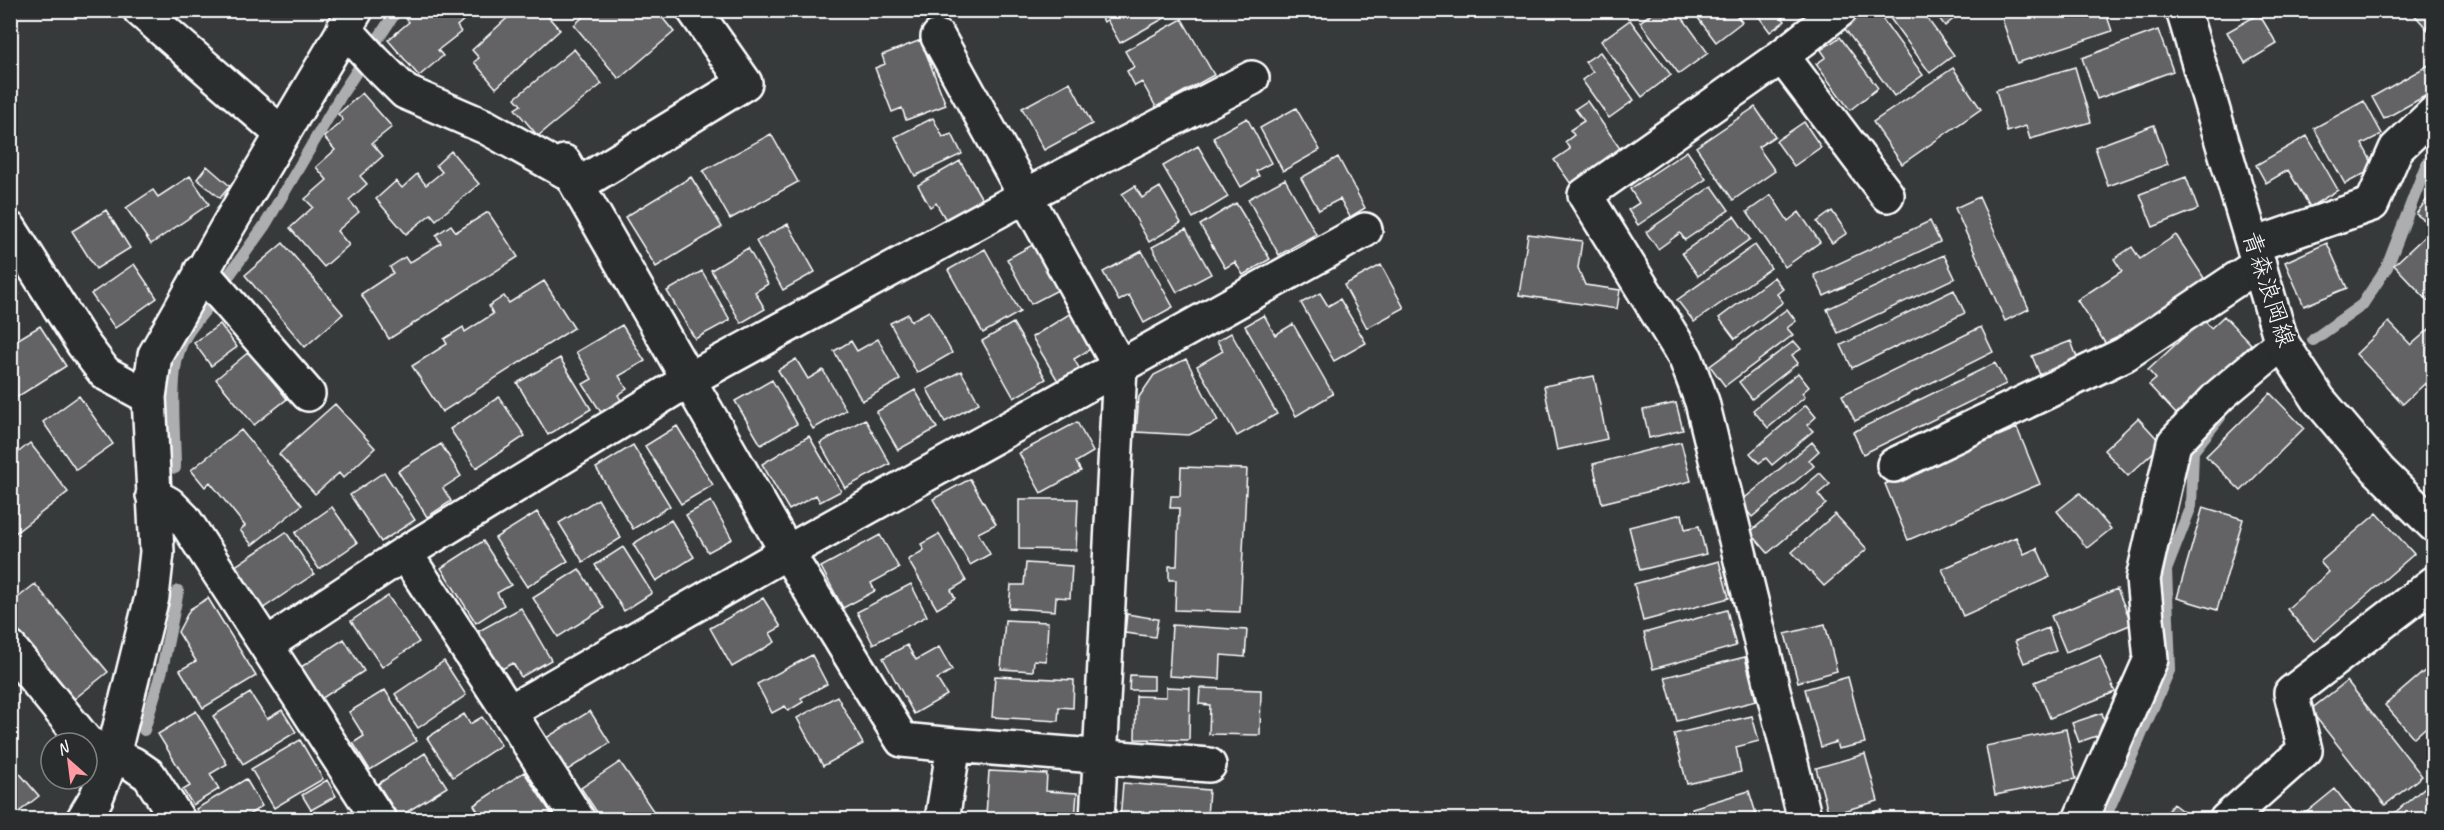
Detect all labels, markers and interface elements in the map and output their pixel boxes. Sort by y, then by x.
street label: 青森浪岡線 [2236,227,2302,351]
north arrow [39,731,99,791]
text: N [53,736,74,760]

